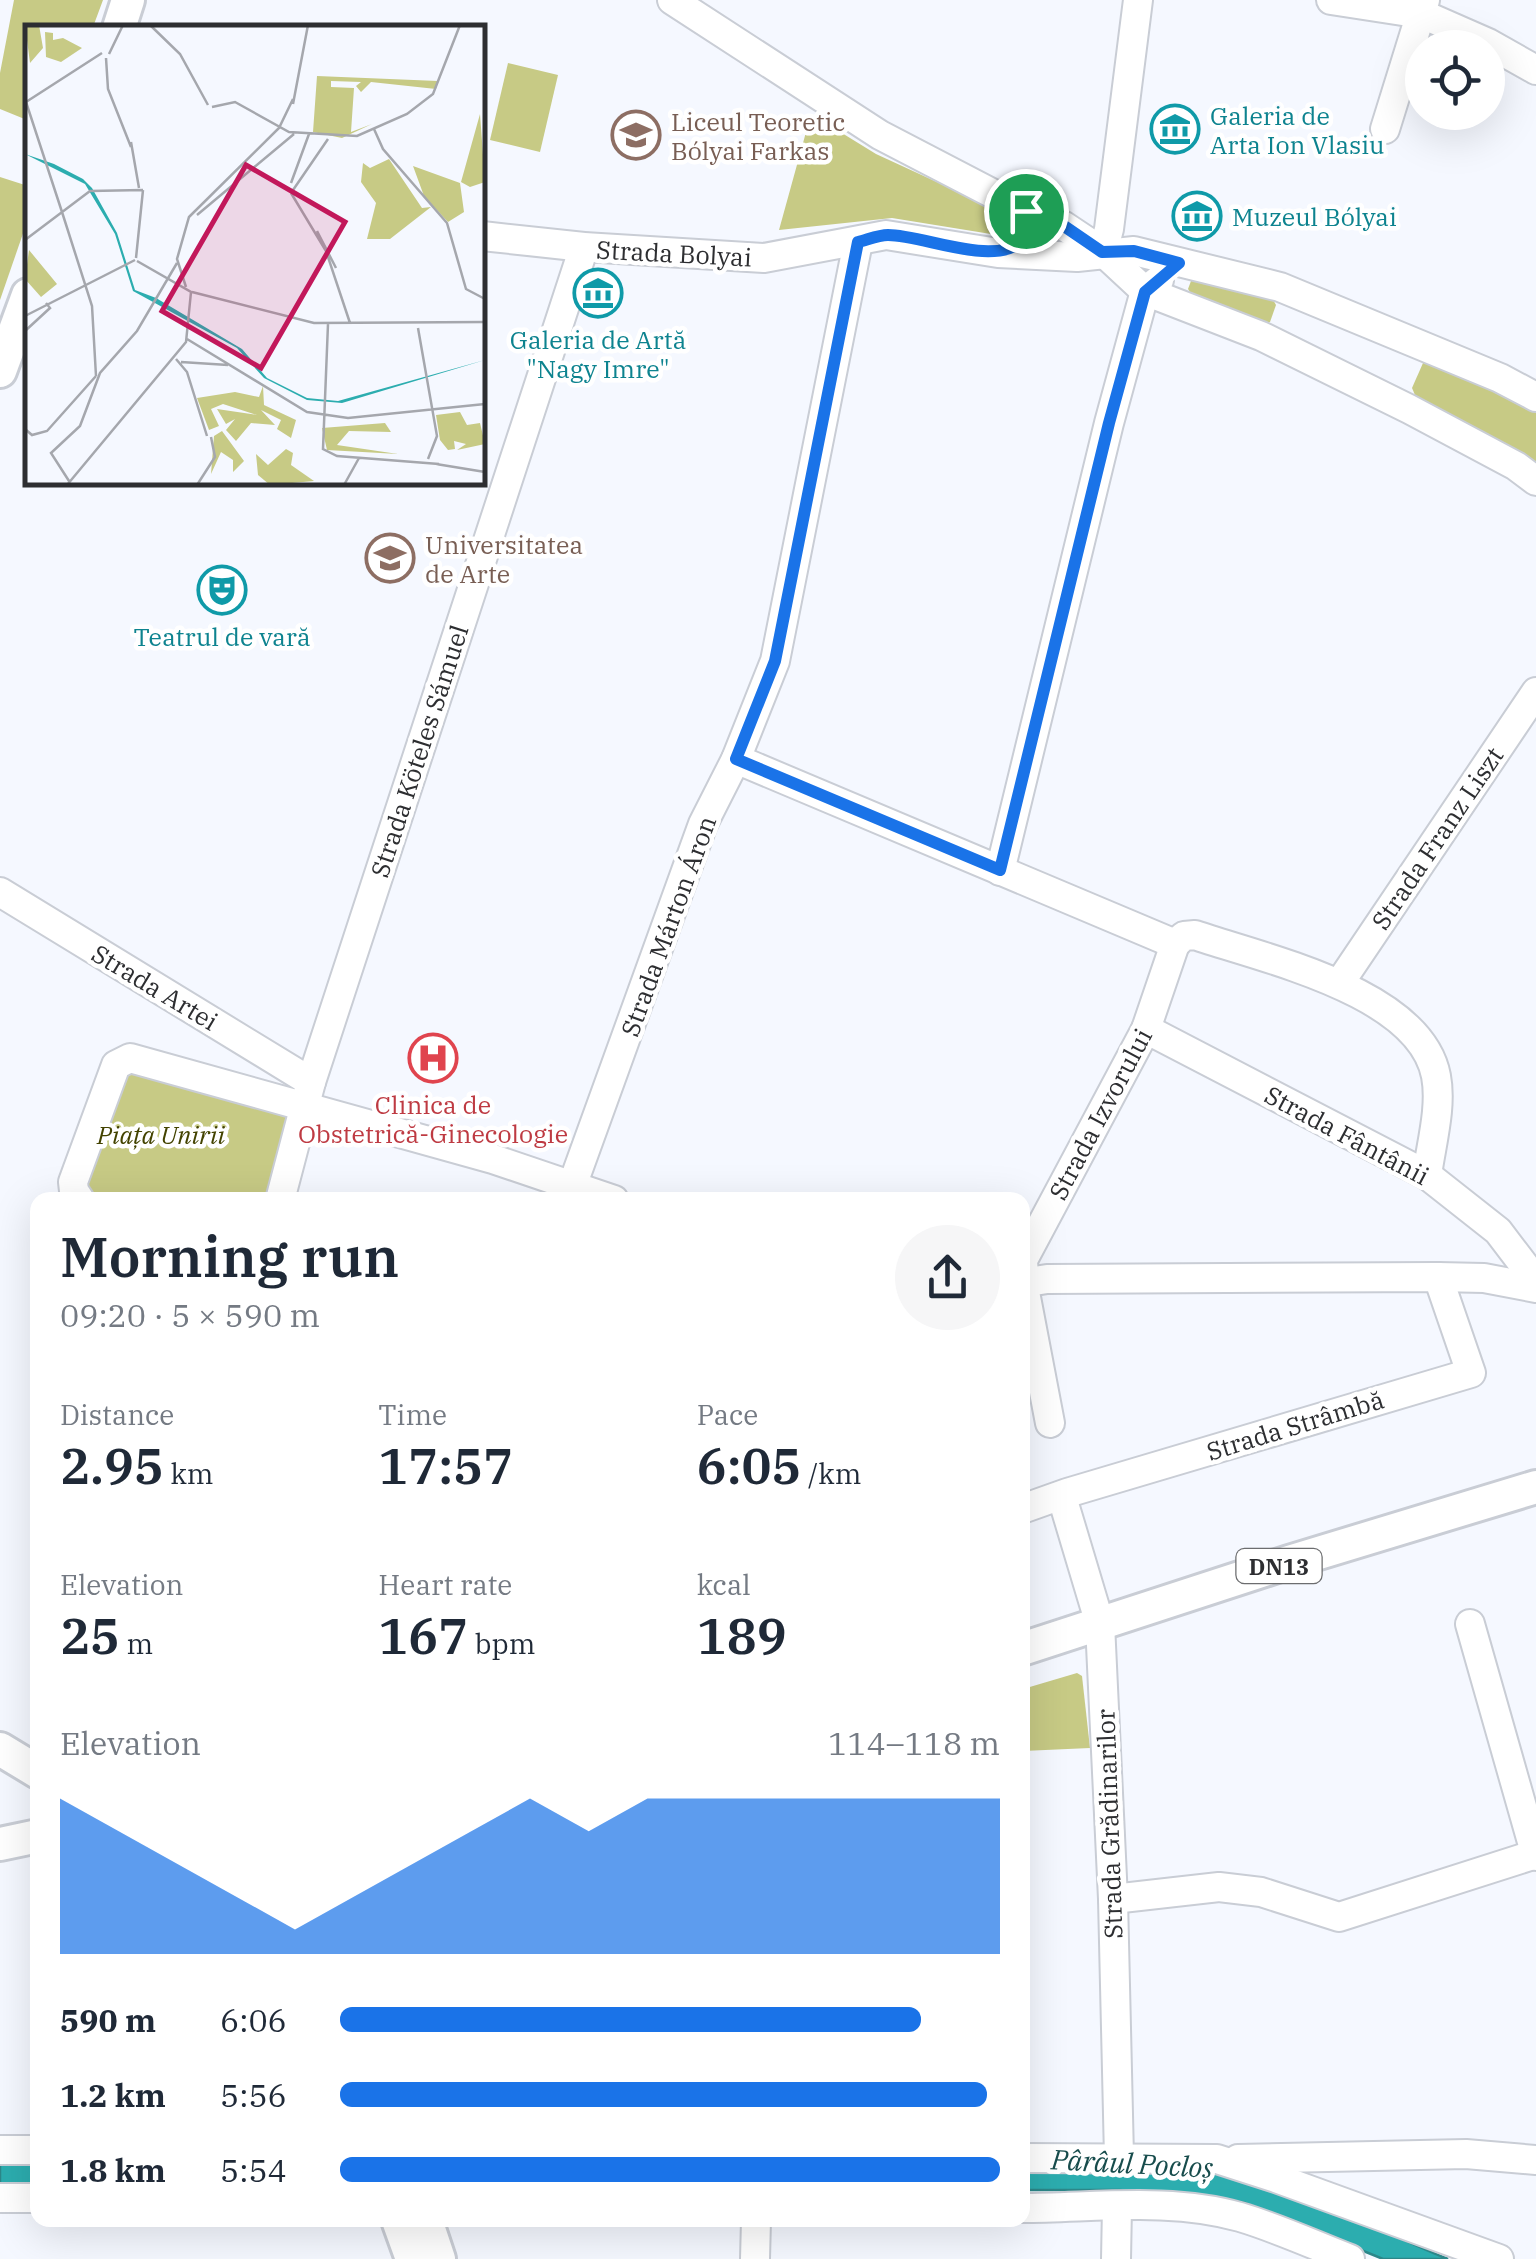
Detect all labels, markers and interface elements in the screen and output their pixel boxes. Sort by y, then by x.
inset map [25,25,485,485]
map controls [1405,30,1505,130]
button: locate [1405,30,1505,130]
place label: Galeria de Arta Ion Vlasiu [1210,99,1385,161]
museum icon: Galeria de Arta Ion Vlasiu [1149,103,1201,155]
place label: Liceul Teoretic Bólyai Farkas [671,105,845,167]
school or university icon: Liceul Teoretic Bólyai Farkas [610,109,662,161]
pin [984,169,1069,254]
icon: arrive [999,184,1054,239]
museum icon: Muzeul Bólyai [1171,190,1223,242]
place label: Muzeul Bólyai [1232,200,1397,233]
street label: Strada Bolyai [595,232,753,274]
museum icon: Galeria de Artă "Nagy Imre" [572,267,624,319]
place label: Galeria de Artă "Nagy Imre" [510,323,686,385]
place label: Universitatea de Arte [425,528,583,590]
school or university icon: Universitatea de Arte [364,532,416,584]
theatre icon: Teatrul de vară [196,564,248,616]
place label: Teatrul de vară [133,620,311,653]
street label: Strada Köteles Sámuel [363,620,475,882]
street label: Strada Franz Liszt [1364,740,1510,936]
street label: Strada Márton Áron [613,811,723,1041]
street label: Strada Artei [86,936,224,1038]
street label: Strada Izvorului [1041,1023,1159,1205]
hospital icon: Clinica de Obstetrică-Ginecologie [407,1032,459,1084]
street label: Strada Fântânii [1259,1078,1435,1192]
place label: Clinica de Obstetrică-Ginecologie [298,1088,568,1150]
park label: Piața Unirii [96,1118,225,1151]
text: Morning run [60,1221,399,1292]
button: share [895,1225,1000,1330]
text: 09:20 · 5 × 590 m [60,1294,320,1336]
street label: Strada Strâmbă [1202,1382,1388,1468]
text: Distance [60,1396,174,1433]
text: Time [378,1396,447,1433]
text: Pace [697,1396,758,1433]
text: 2.95 [60,1433,164,1498]
text: 17:57 [378,1433,513,1498]
text: 6:05 [697,1433,802,1498]
text: km [164,1455,213,1492]
text: /km [802,1455,861,1492]
road number: DN13 [1236,1549,1322,1583]
text: Elevation [60,1566,183,1603]
text: Heart rate [378,1566,512,1603]
text: kcal [697,1566,751,1603]
text: 25 [60,1603,120,1668]
text: 167 [378,1603,468,1668]
text: 189 [697,1603,787,1668]
text: m [120,1625,153,1662]
text: bpm [468,1625,535,1662]
street label: Strada Grădinarilor [1088,1709,1130,1939]
text: Elevation [60,1722,201,1764]
text: 114–118 m [828,1722,1000,1764]
text: 590 m [60,1999,156,2041]
text: 6:06 [220,1999,287,2041]
text: 1.2 km [60,2074,166,2116]
text: 5:56 [220,2074,287,2116]
water label: Pârâul Pocloș [1049,2140,1214,2186]
text: 1.8 km [60,2149,166,2191]
text: 5:54 [220,2149,287,2191]

